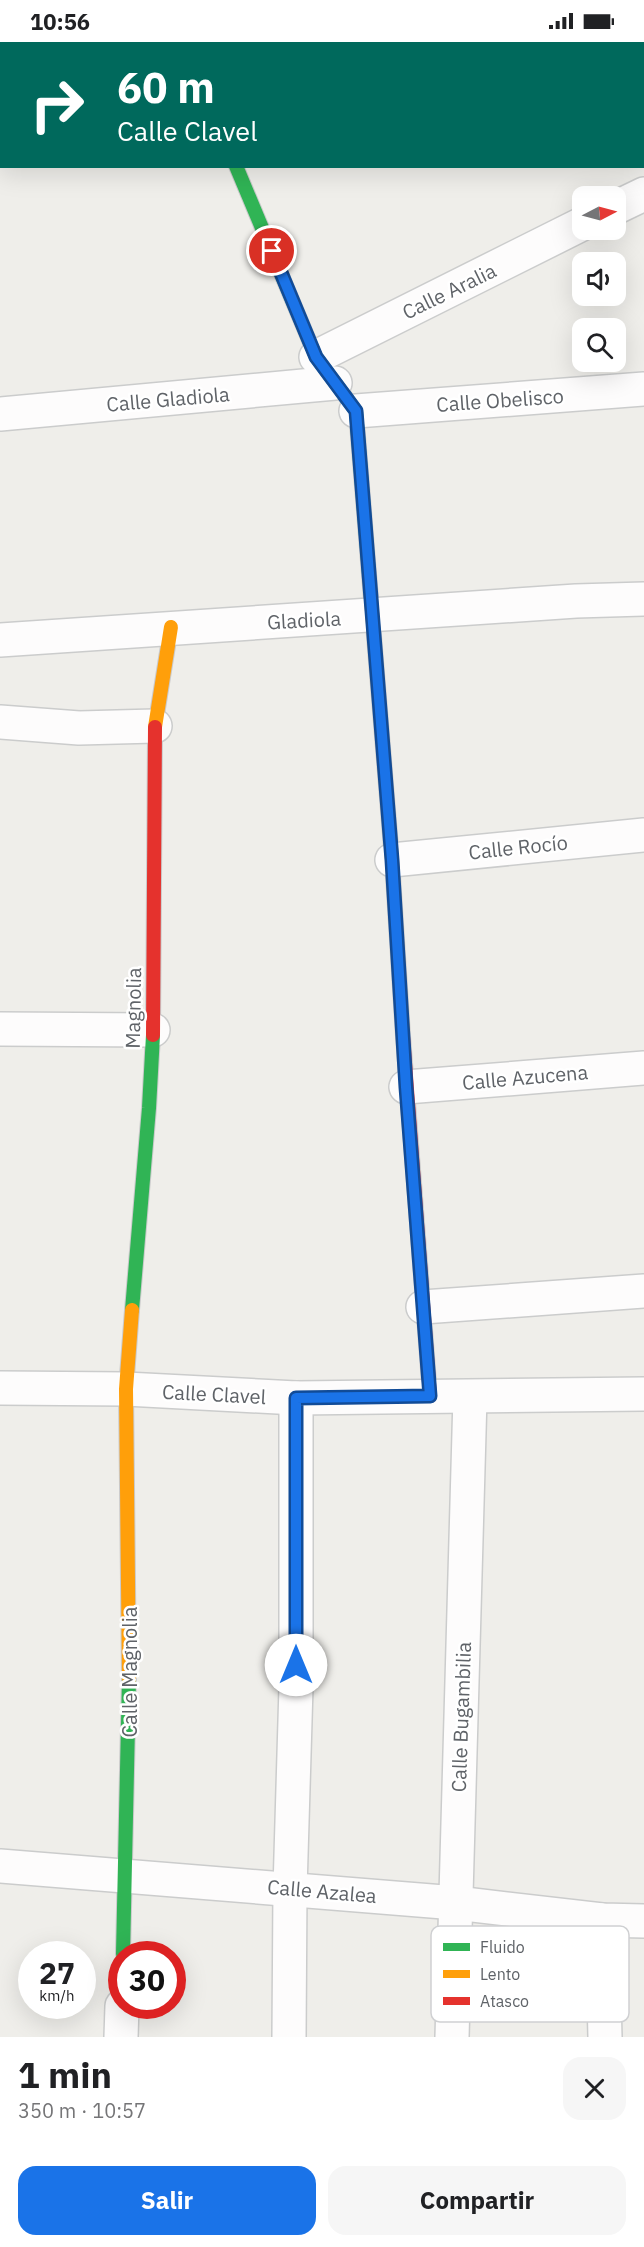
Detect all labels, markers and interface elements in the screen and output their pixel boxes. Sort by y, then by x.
text: 10:56 [30,7,90,36]
text: 60 m [117,60,215,115]
icon: right [18,66,96,144]
text: Calle Clavel [117,113,257,148]
north arrow [572,186,626,240]
map controls [572,186,626,372]
pin [246,225,297,276]
icon: arrive [255,234,288,267]
button: sound [572,252,626,306]
street label: Calle Aralia [397,256,501,325]
button: search [572,318,626,372]
street label: Calle Gladiola [105,380,231,418]
street label: Calle Obelisco [435,382,565,418]
street label: Gladiola [266,605,342,635]
street label: Calle Rocío [467,828,569,866]
street label: Magnolia [119,967,147,1049]
street label: Calle Azucena [461,1058,589,1096]
street label: Calle Clavel [161,1378,267,1410]
street label: Calle Magnolia [116,1606,143,1737]
position arrow [264,1633,328,1697]
street label: Calle Bugambilia [445,1641,477,1793]
street label: Calle Azalea [266,1873,378,1909]
legend [431,1926,629,2022]
text: Fluido [480,1937,525,1957]
speed limit sign: 30 [108,1941,186,2019]
text: 27 [39,1953,75,1992]
text: Lento [480,1964,520,1984]
text: km/h [39,1986,75,2005]
text: Atasco [480,1991,529,2011]
text: 1 min [18,2051,112,2098]
button: close [563,2057,626,2120]
text: 350 m · 10:57 [18,2097,146,2124]
button: Salir [18,2166,316,2235]
button: Compartir [328,2166,626,2235]

